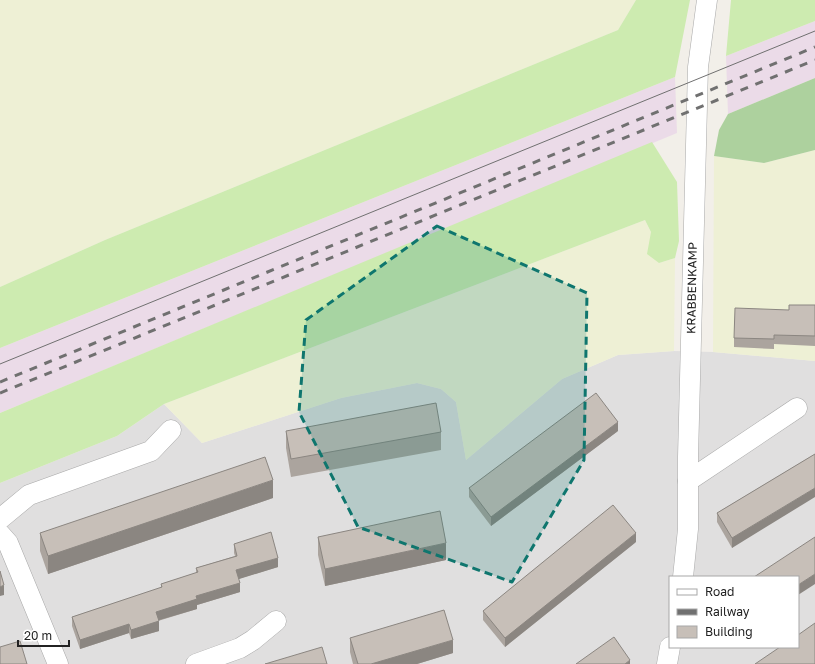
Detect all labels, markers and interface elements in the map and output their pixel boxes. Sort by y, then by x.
street label: KRABBENKAMP [683,242,700,334]
legend [669,576,799,648]
text: Road [705,584,734,599]
text: Railway [705,604,750,619]
scale bar [18,622,69,648]
text: Building [705,624,753,639]
text: 20 m [24,628,52,643]

